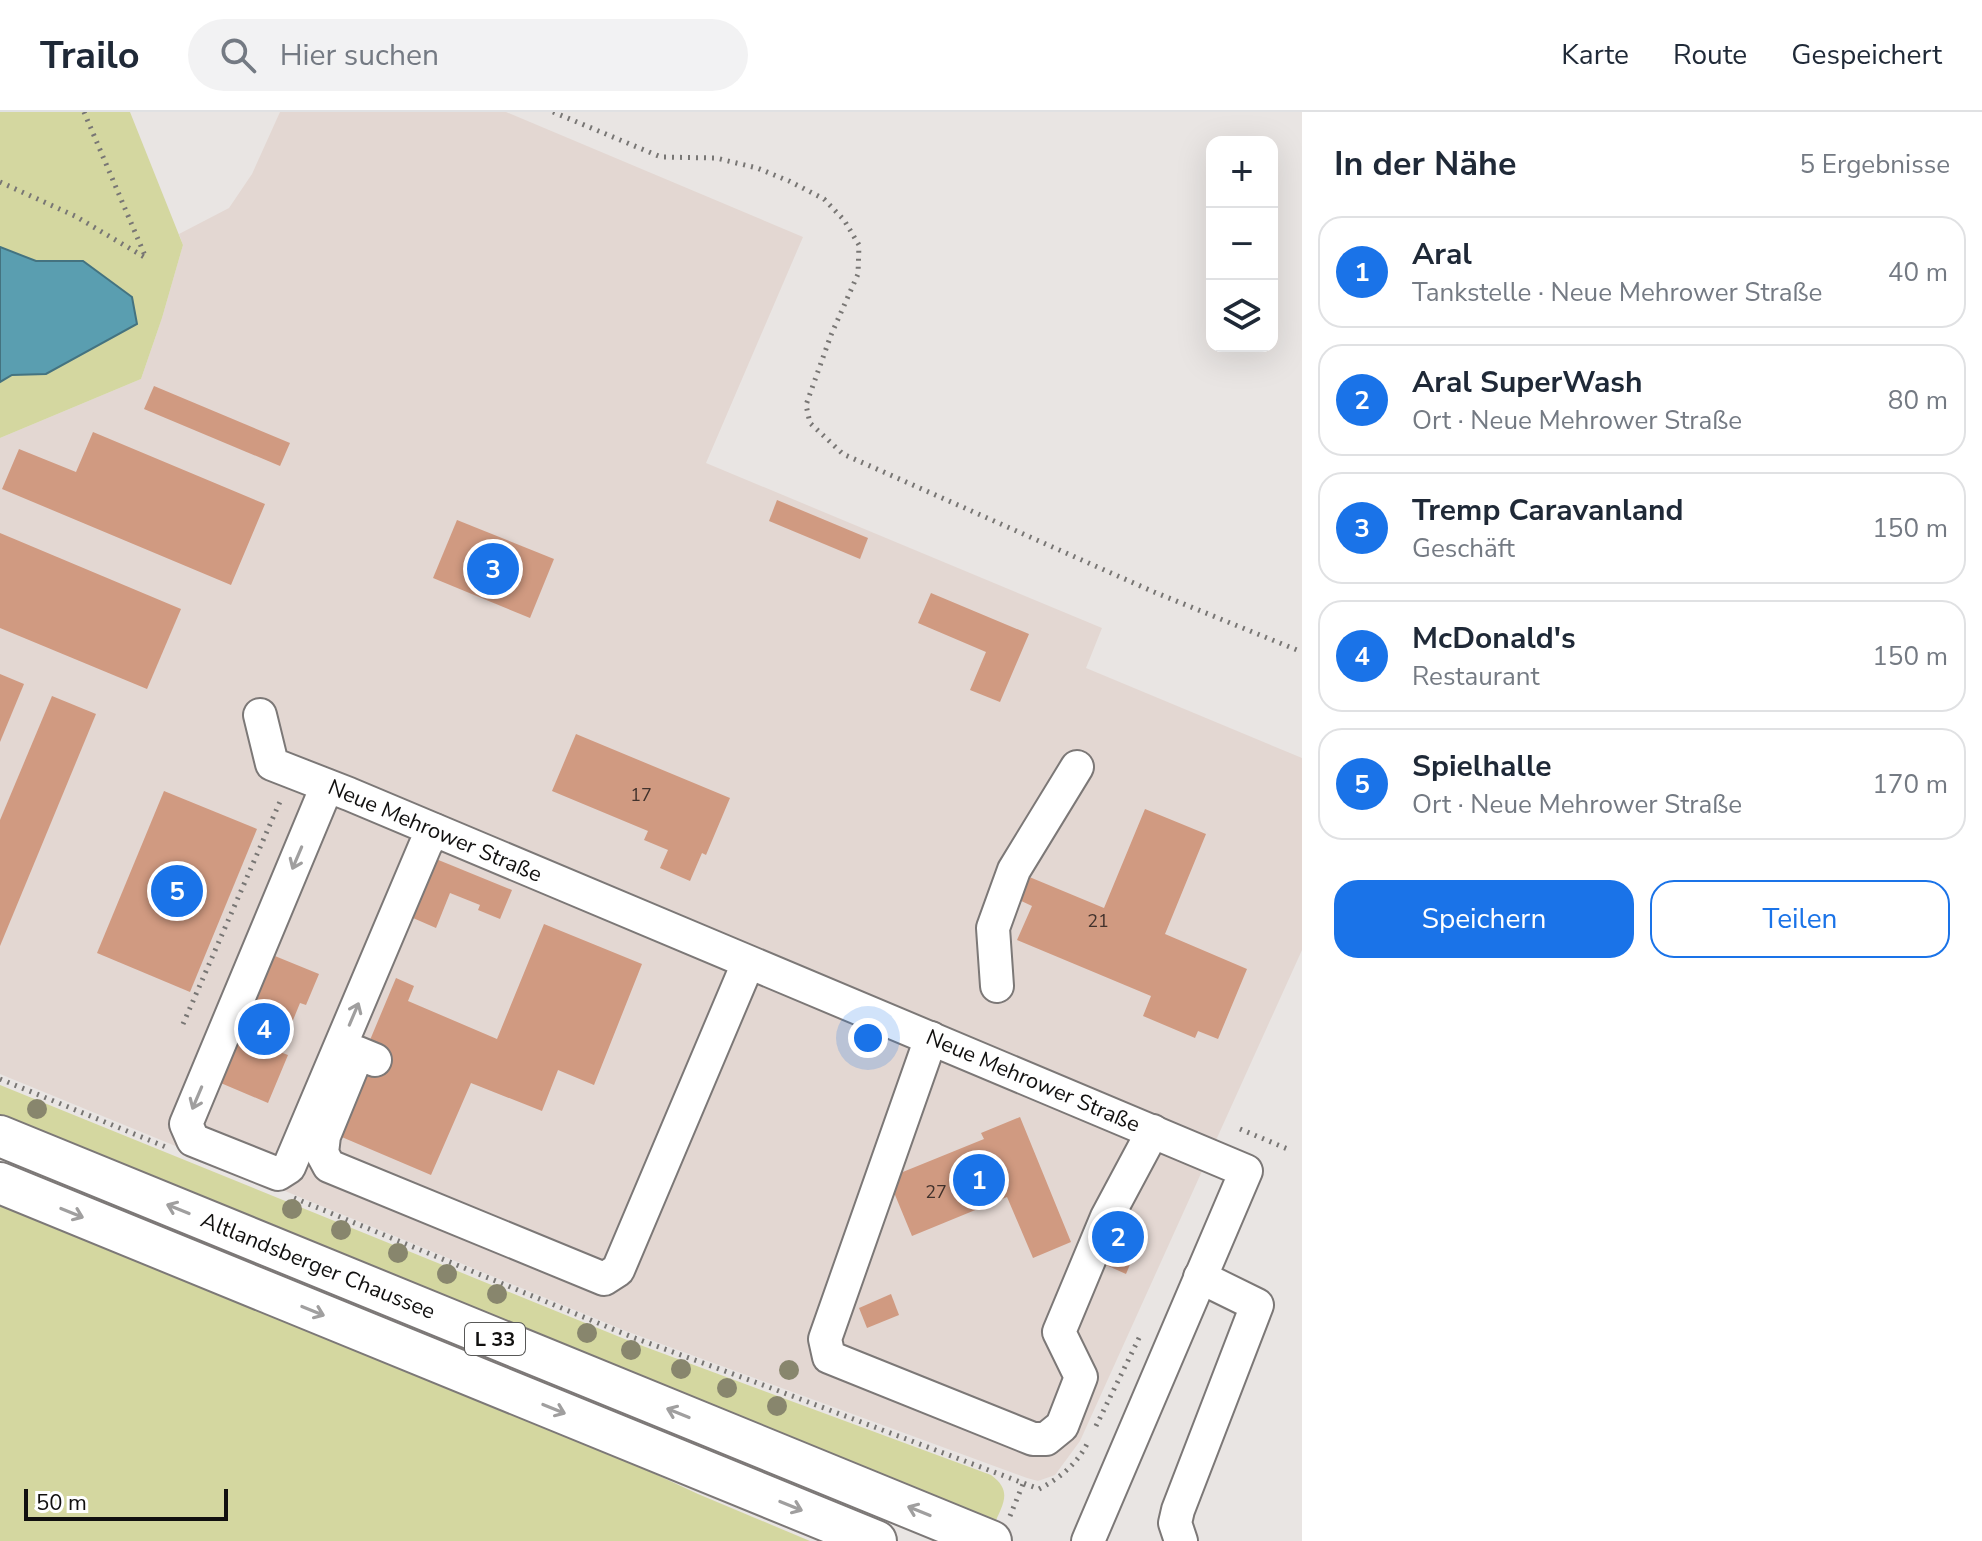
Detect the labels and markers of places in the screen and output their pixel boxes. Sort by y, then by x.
pin: 3 [467,539,519,599]
pin: 5 [151,861,203,921]
pin: 4 [238,999,290,1059]
pin: 1 [953,1150,1005,1210]
pin: 2 [1092,1207,1144,1267]

